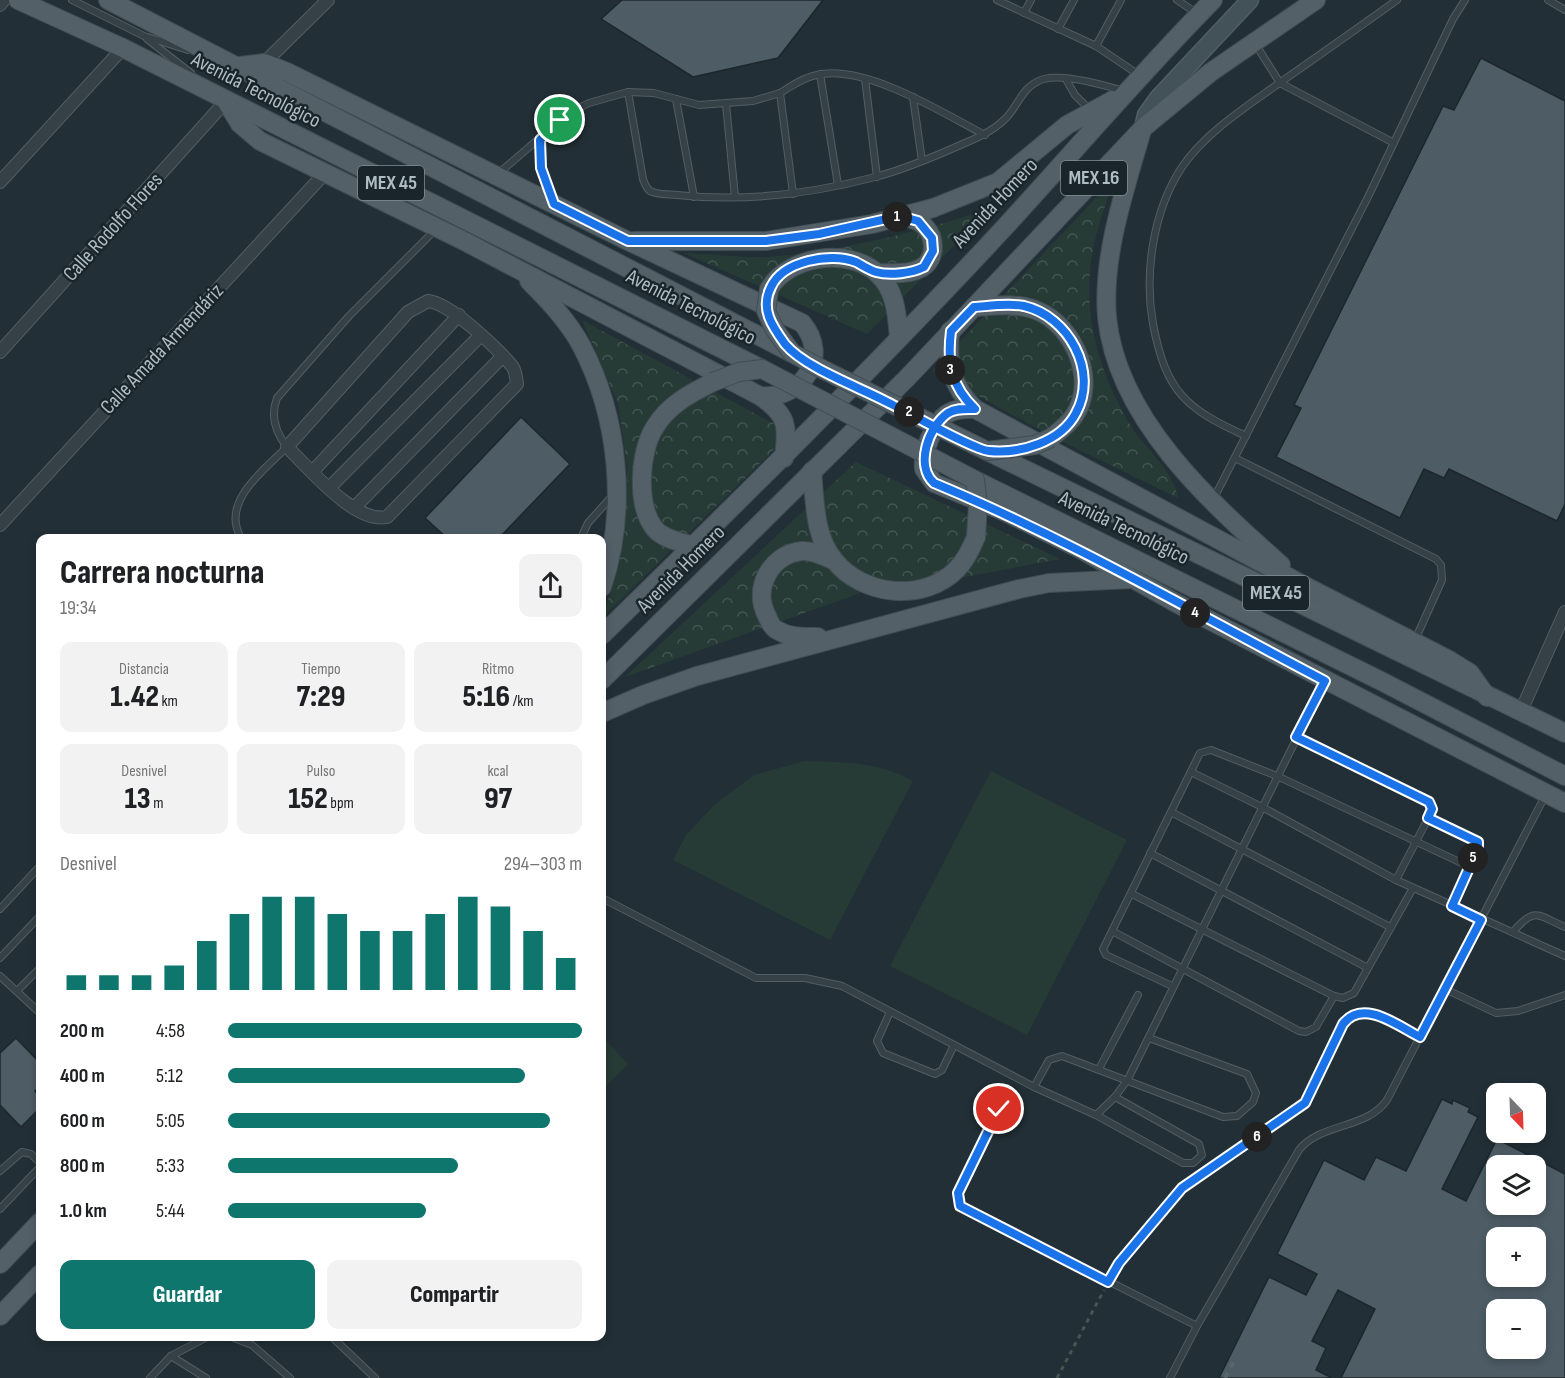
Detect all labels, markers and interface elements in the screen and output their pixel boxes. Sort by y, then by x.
street label: Avenida Tecnológico [186,46,325,133]
pin [534,94,585,145]
icon: arrive [543,103,576,136]
street label: Avenida Homero [946,153,1043,254]
road number: MEX 16 [1061,161,1127,195]
road number: MEX 45 [358,166,424,200]
street label: Calle Rodolfo Flores [58,168,168,286]
pin: 1 [882,202,912,232]
text: 1 [894,207,900,226]
street label: Avenida Tecnológico [621,263,760,350]
street label: Calle Amada Armendáriz [95,278,229,419]
pin: 3 [935,355,965,385]
text: 3 [946,360,954,379]
pin: 2 [894,397,924,427]
text: 2 [905,402,913,421]
street label: Avenida Tecnológico [1054,485,1193,570]
street label: Avenida Homero [631,520,730,619]
text: Carrera nocturna [60,553,264,593]
button: share [519,554,582,617]
road number: MEX 45 [1243,576,1309,610]
text: 19:34 [60,596,96,620]
pin: 4 [1180,598,1210,628]
text: 4 [1191,603,1199,622]
text: Distancia [119,660,169,679]
text: Tiempo [301,660,341,679]
text: Ritmo [482,660,514,679]
text: 1.42 [110,679,159,715]
text: 7:29 [297,679,345,715]
text: 5:16 [462,679,510,715]
text: km [159,692,178,711]
text: /km [510,692,534,711]
text: Desnivel [121,762,167,781]
text: Pulso [307,762,335,781]
text: kcal [487,762,509,781]
text: 13 [125,781,151,817]
text: 152 [288,781,328,817]
text: 97 [484,781,512,817]
text: m [151,794,163,813]
text: bpm [328,794,354,813]
pin: 5 [1458,843,1488,873]
text: 5 [1469,848,1477,867]
text: Desnivel [60,852,117,876]
text: 294–303 m [504,852,582,876]
text: 200 m [60,1019,104,1043]
text: 4:58 [156,1019,185,1043]
text: 400 m [60,1064,105,1088]
text: 5:12 [156,1064,183,1088]
pin [973,1083,1024,1134]
north arrow [1486,1083,1546,1143]
map controls [1486,1083,1546,1359]
icon: check [982,1092,1015,1125]
text: 600 m [60,1109,105,1133]
text: 5:05 [156,1109,185,1133]
pin: 6 [1242,1122,1272,1152]
text: 6 [1253,1127,1261,1146]
text: 800 m [60,1154,105,1178]
text: 5:33 [156,1154,185,1178]
button: layers [1486,1155,1546,1215]
text: 1.0 km [60,1199,107,1223]
text: 5:44 [156,1199,185,1223]
button: + [1486,1227,1546,1287]
button: Guardar [60,1260,315,1329]
button: Compartir [327,1260,582,1329]
button: − [1486,1299,1546,1359]

